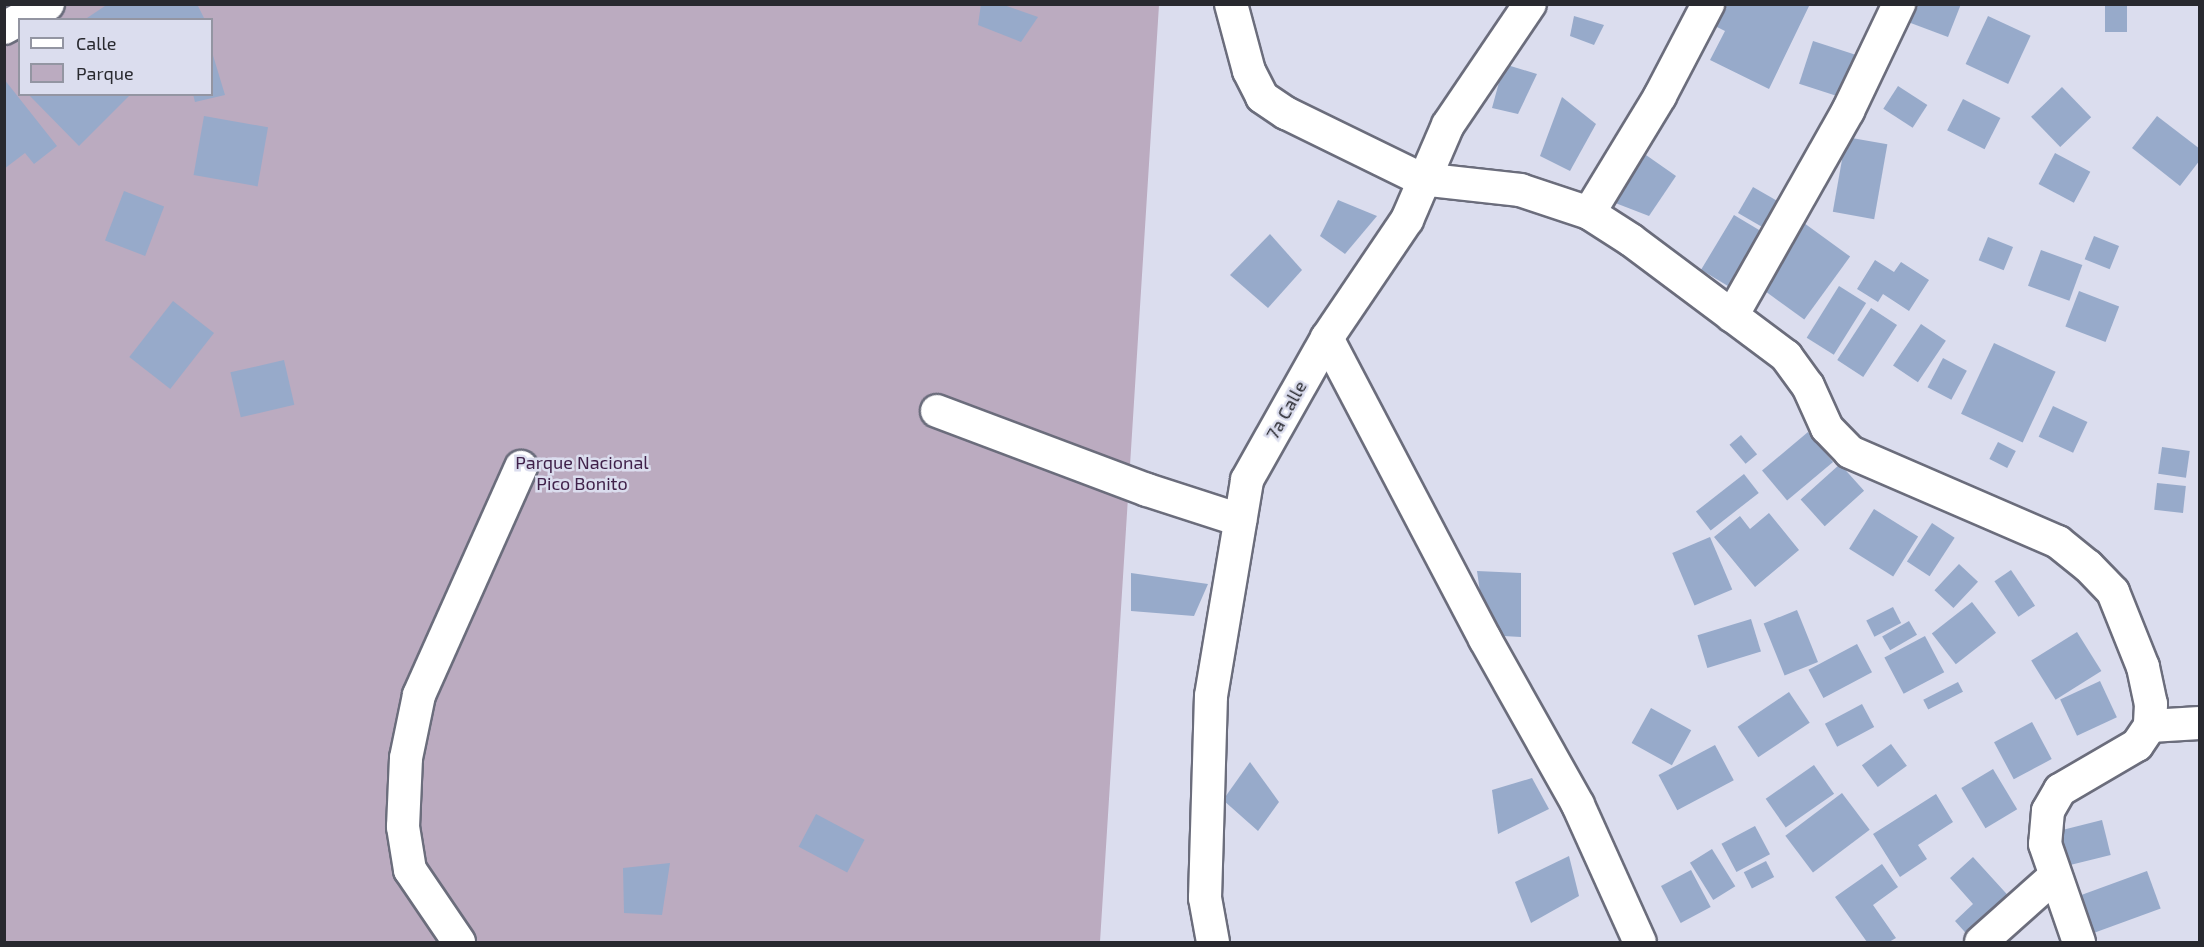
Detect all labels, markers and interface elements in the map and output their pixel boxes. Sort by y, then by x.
legend [18,18,213,96]
text: Calle [76,32,117,54]
text: Parque [76,62,134,84]
street label: 7a Calle [1261,377,1311,443]
park label: Parque Nacional Pico Bonito [515,452,649,494]

